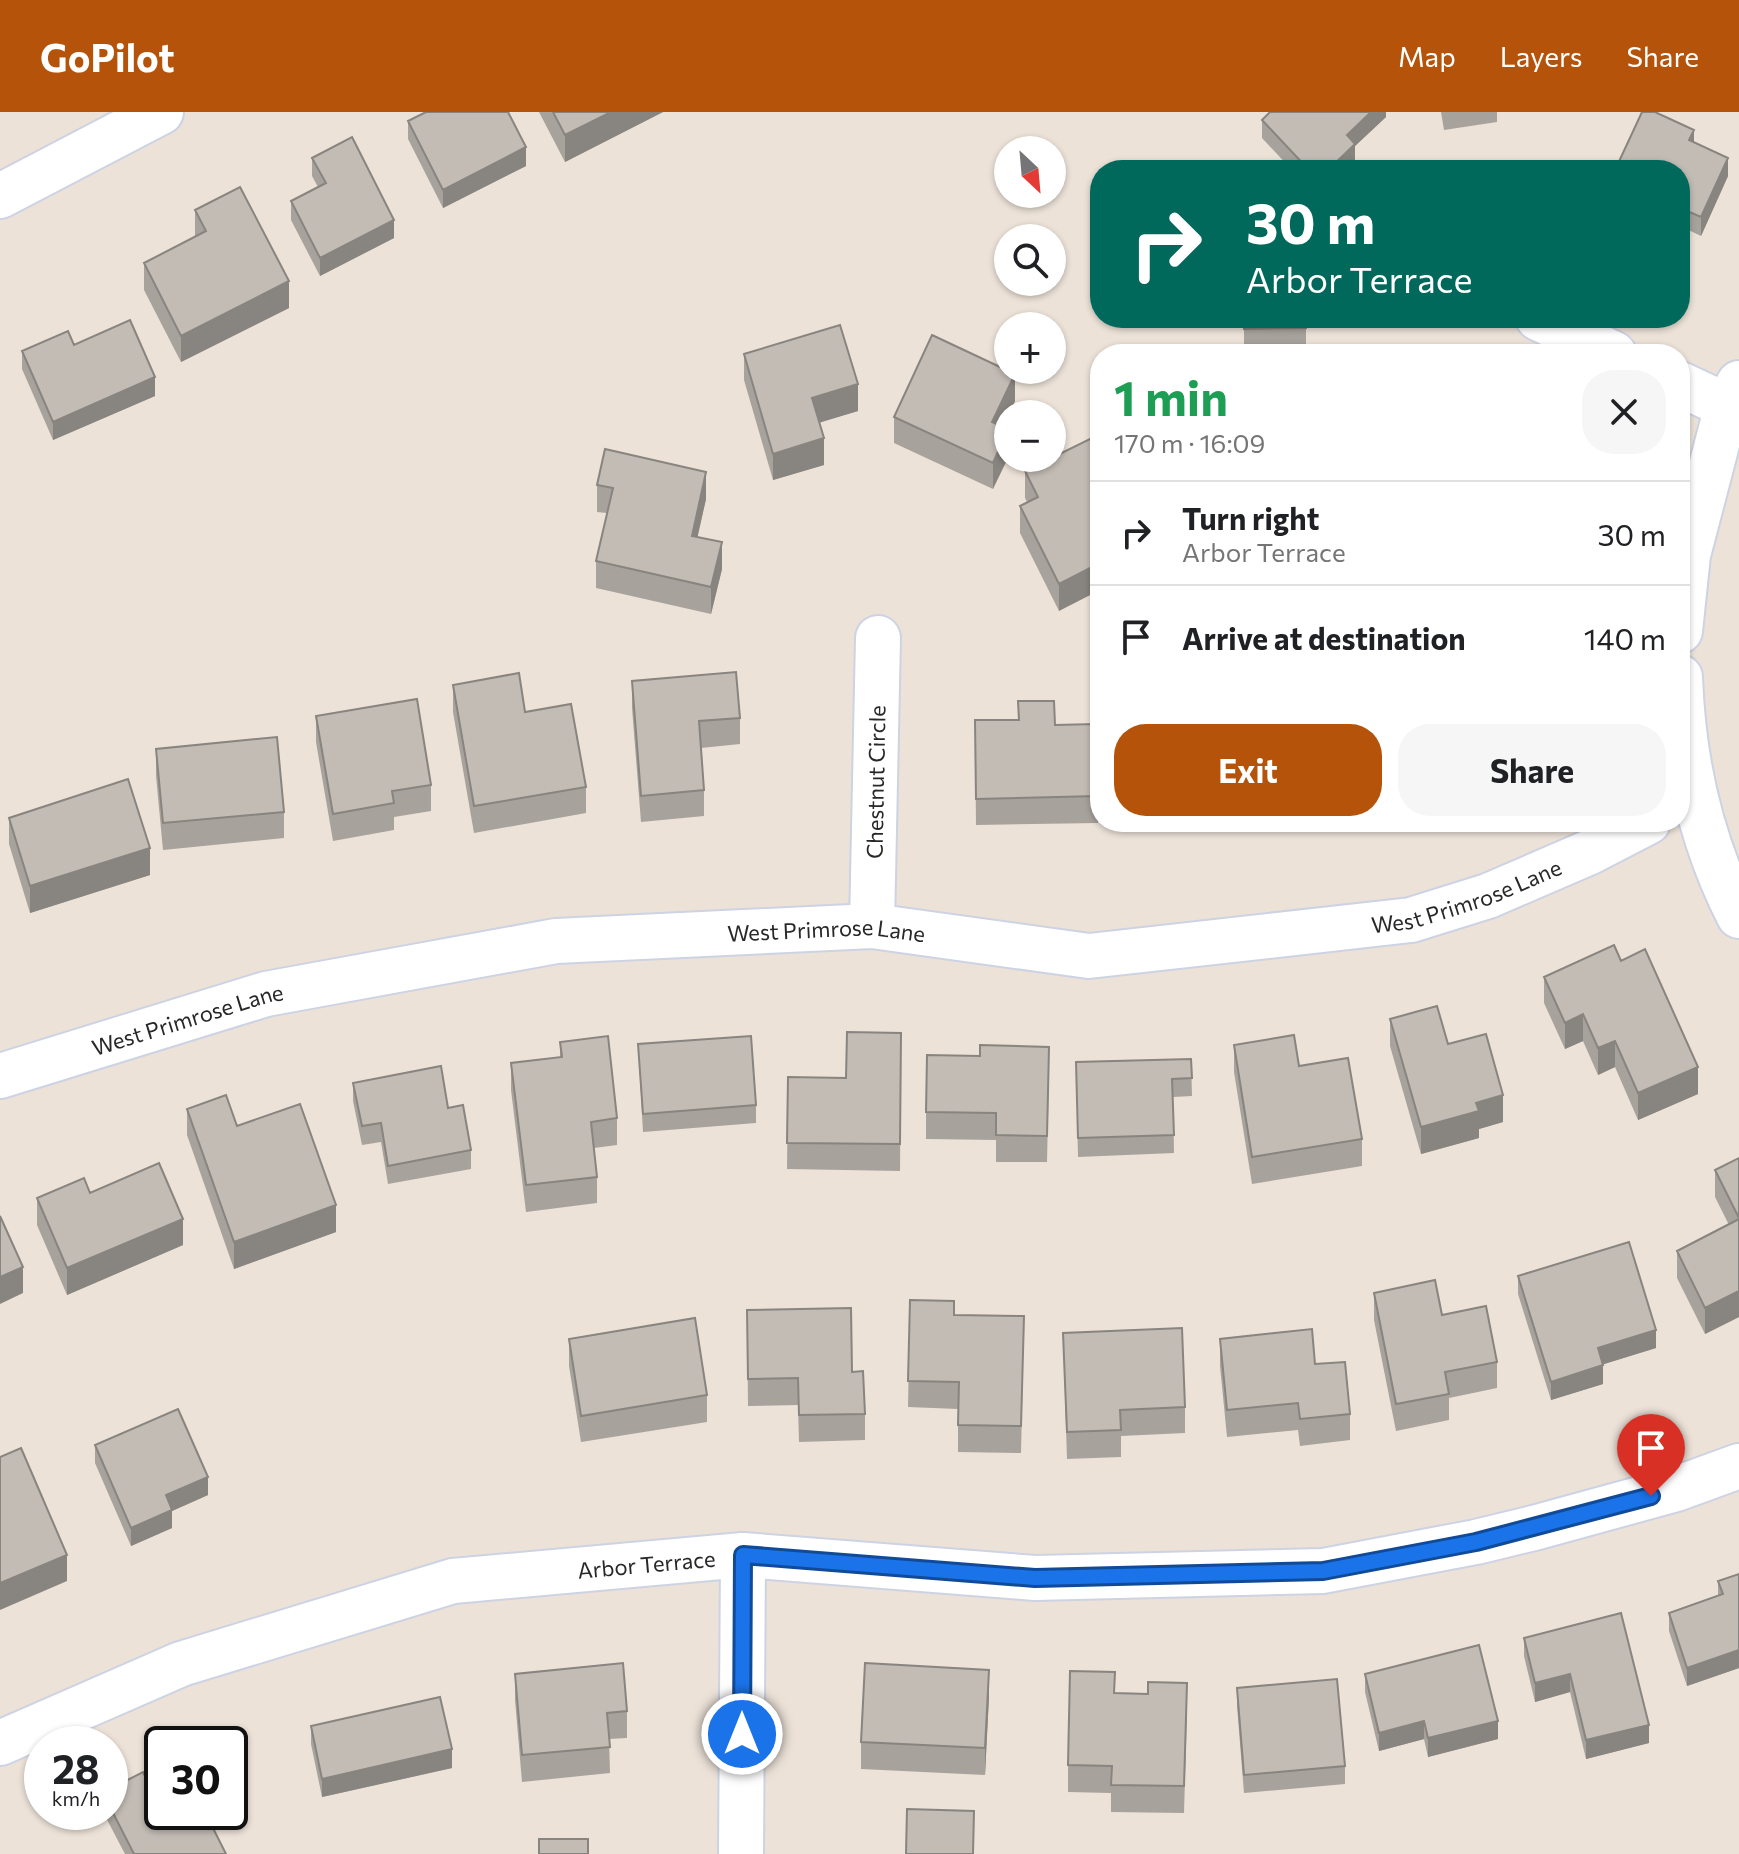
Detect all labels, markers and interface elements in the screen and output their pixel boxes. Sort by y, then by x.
text: GoPilot [40,33,175,80]
text: Map [1398,39,1456,73]
text: Layers [1500,39,1582,73]
text: Share [1626,39,1699,73]
north arrow [994,136,1066,208]
map controls [994,136,1066,472]
text: 30 m [1246,187,1375,256]
icon: right [1114,192,1218,296]
button: search [994,224,1066,296]
text: Arbor Terrace [1246,256,1473,300]
button: + [994,312,1066,384]
text: 1 min [1114,367,1228,426]
button: close [1582,370,1666,454]
button: − [994,400,1066,472]
text: 170 m · 16:09 [1114,427,1265,458]
text: Turn right [1182,499,1319,536]
icon: right [1114,511,1158,555]
text: 30 m [1597,515,1666,552]
text: Arbor Terrace [1182,536,1346,567]
icon: arrive [1114,615,1158,659]
text: Arrive at destination [1182,619,1466,656]
text: 140 m [1584,619,1666,656]
street label: Chestnut Circle [860,705,890,859]
button: Exit [1114,724,1382,816]
button: Share [1398,724,1666,816]
street label: West Primrose Lane [1370,853,1565,938]
street label: West Primrose Lane [727,912,927,947]
street label: West Primrose Lane [88,978,285,1060]
pin [1617,1414,1685,1496]
icon: arrive [1629,1426,1673,1470]
street label: Arbor Terrace [576,1544,717,1583]
position arrow [700,1692,784,1776]
speed limit sign: 30 [144,1726,248,1830]
text: 28 [52,1743,100,1792]
text: km/h [52,1786,100,1810]

